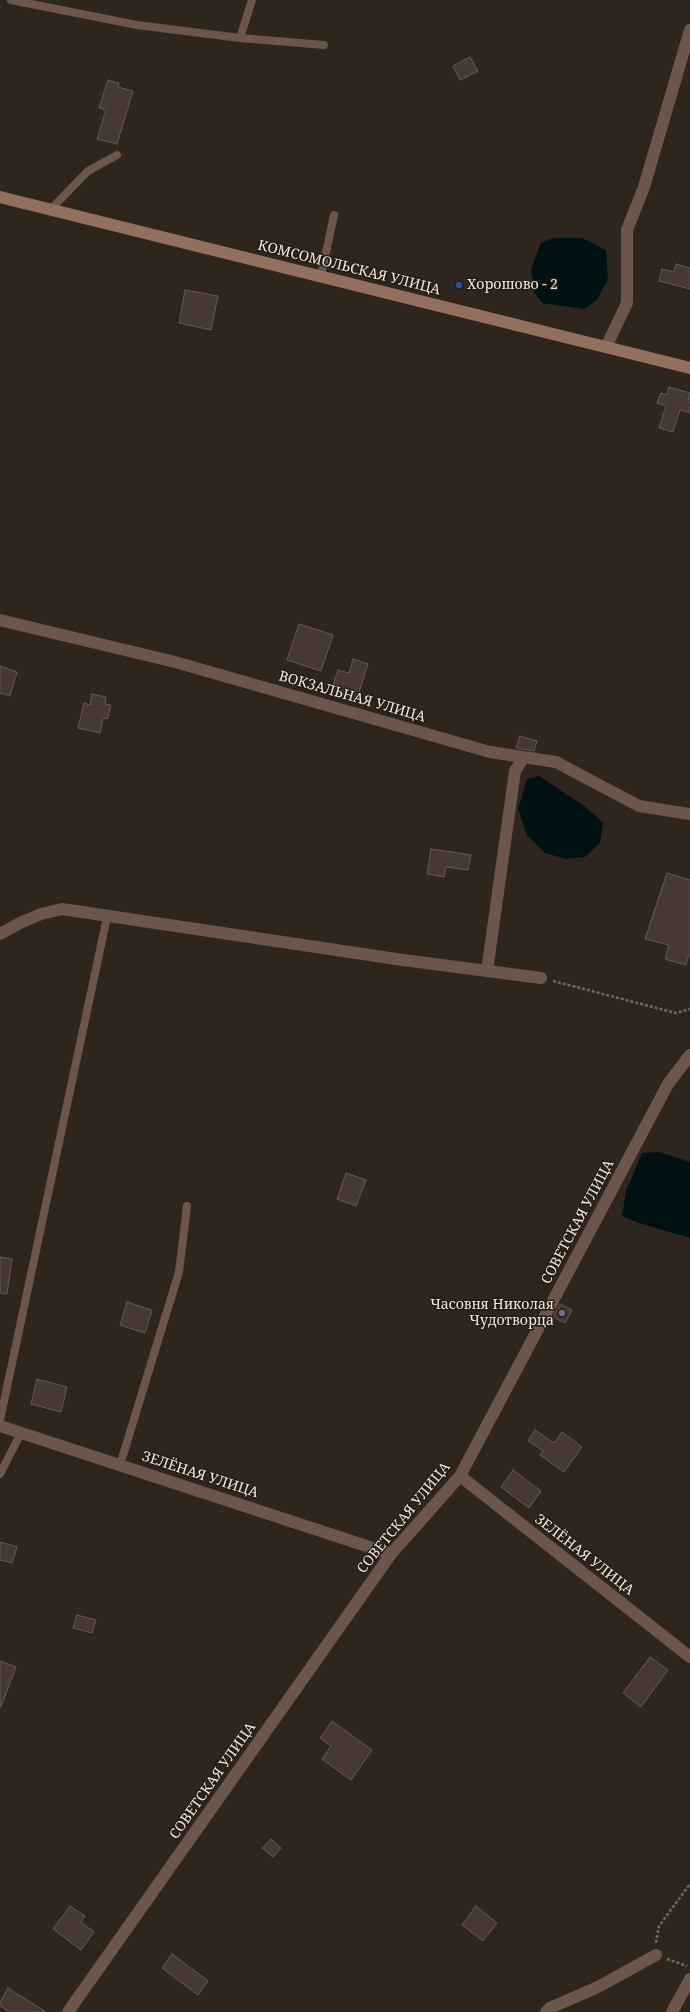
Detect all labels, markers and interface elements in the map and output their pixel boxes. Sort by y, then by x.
street label: КОМСОМОЛЬСКАЯ УЛИЦА [256,237,442,299]
place label: Хорошово - 2 [467,277,558,293]
marker: Хорошово - 2 [454,280,464,290]
street label: ВОКЗАЛЬНАЯ УЛИЦА [277,668,427,726]
street label: СОВЕТСКАЯ УЛИЦА [538,1157,618,1287]
place label: Часовня Николая Чудотворца [430,1297,554,1330]
marker: Часовня Николая Чудотворца [557,1308,567,1318]
street label: ЗЕЛЁНАЯ УЛИЦА [140,1448,260,1502]
street label: СОВЕТСКАЯ УЛИЦА [354,1459,454,1577]
street label: ЗЕЛЁНАЯ УЛИЦА [531,1511,637,1599]
street label: СОВЕТСКАЯ УЛИЦА [166,1720,260,1842]

